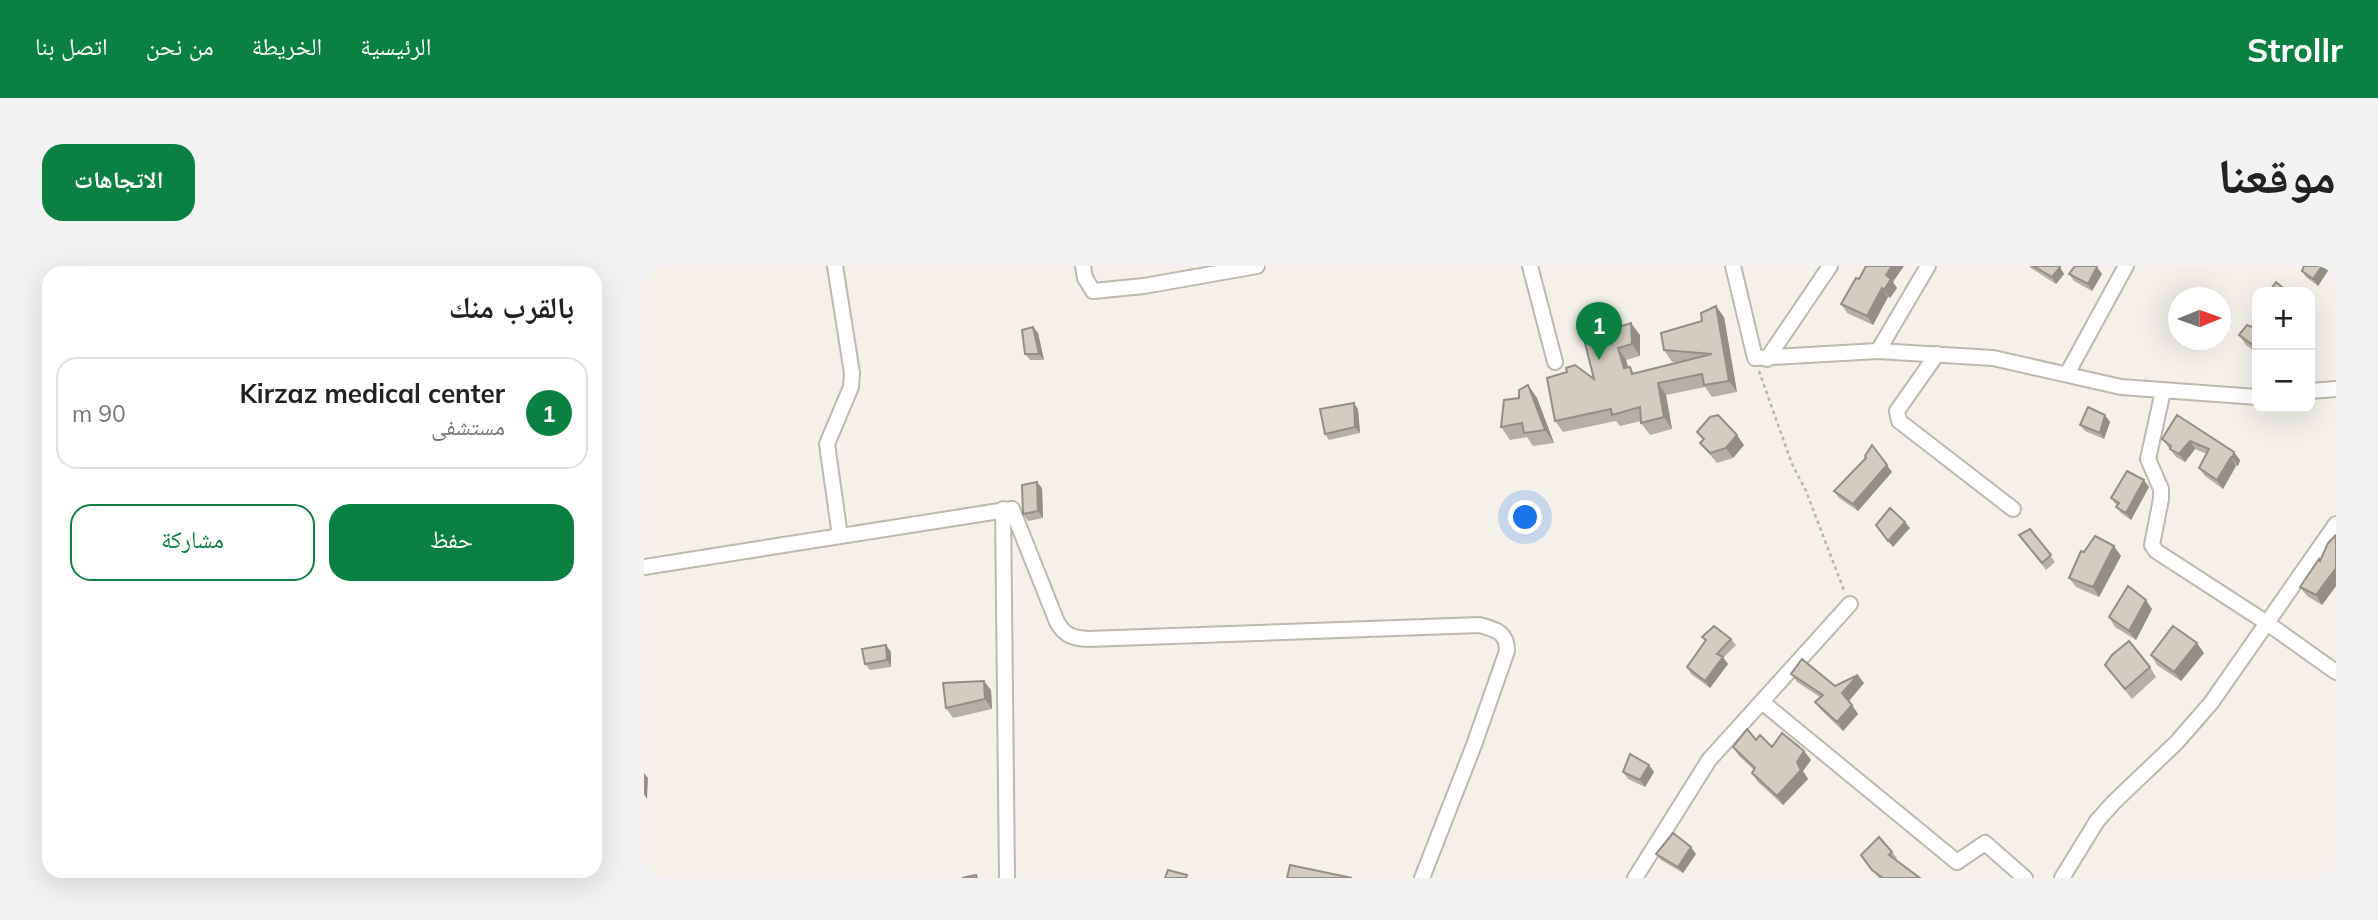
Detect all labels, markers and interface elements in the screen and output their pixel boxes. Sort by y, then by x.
text: Strollr [2247,29,2343,70]
text: اتصل بنا [35,31,108,61]
text: من نحن [146,31,214,61]
text: الخريطة [252,31,322,61]
text: الرئيسية [360,31,431,61]
button: الاتجاهات [42,144,195,221]
text: موقعنا [2218,144,2336,205]
north arrow [2168,287,2231,350]
map controls [2252,287,2315,413]
button: + [2252,287,2315,350]
text: بالقرب منك [449,288,574,326]
pin: 1 [1576,302,1622,360]
button: − [2252,350,2315,413]
text: Kirzaz medical center [240,377,505,410]
text: 90 m [72,399,126,428]
text: 1 [542,399,556,428]
text: مستشفى [431,412,505,441]
your location [1508,500,1542,534]
button: مشاركة [70,504,315,581]
button: حفظ [329,504,574,581]

